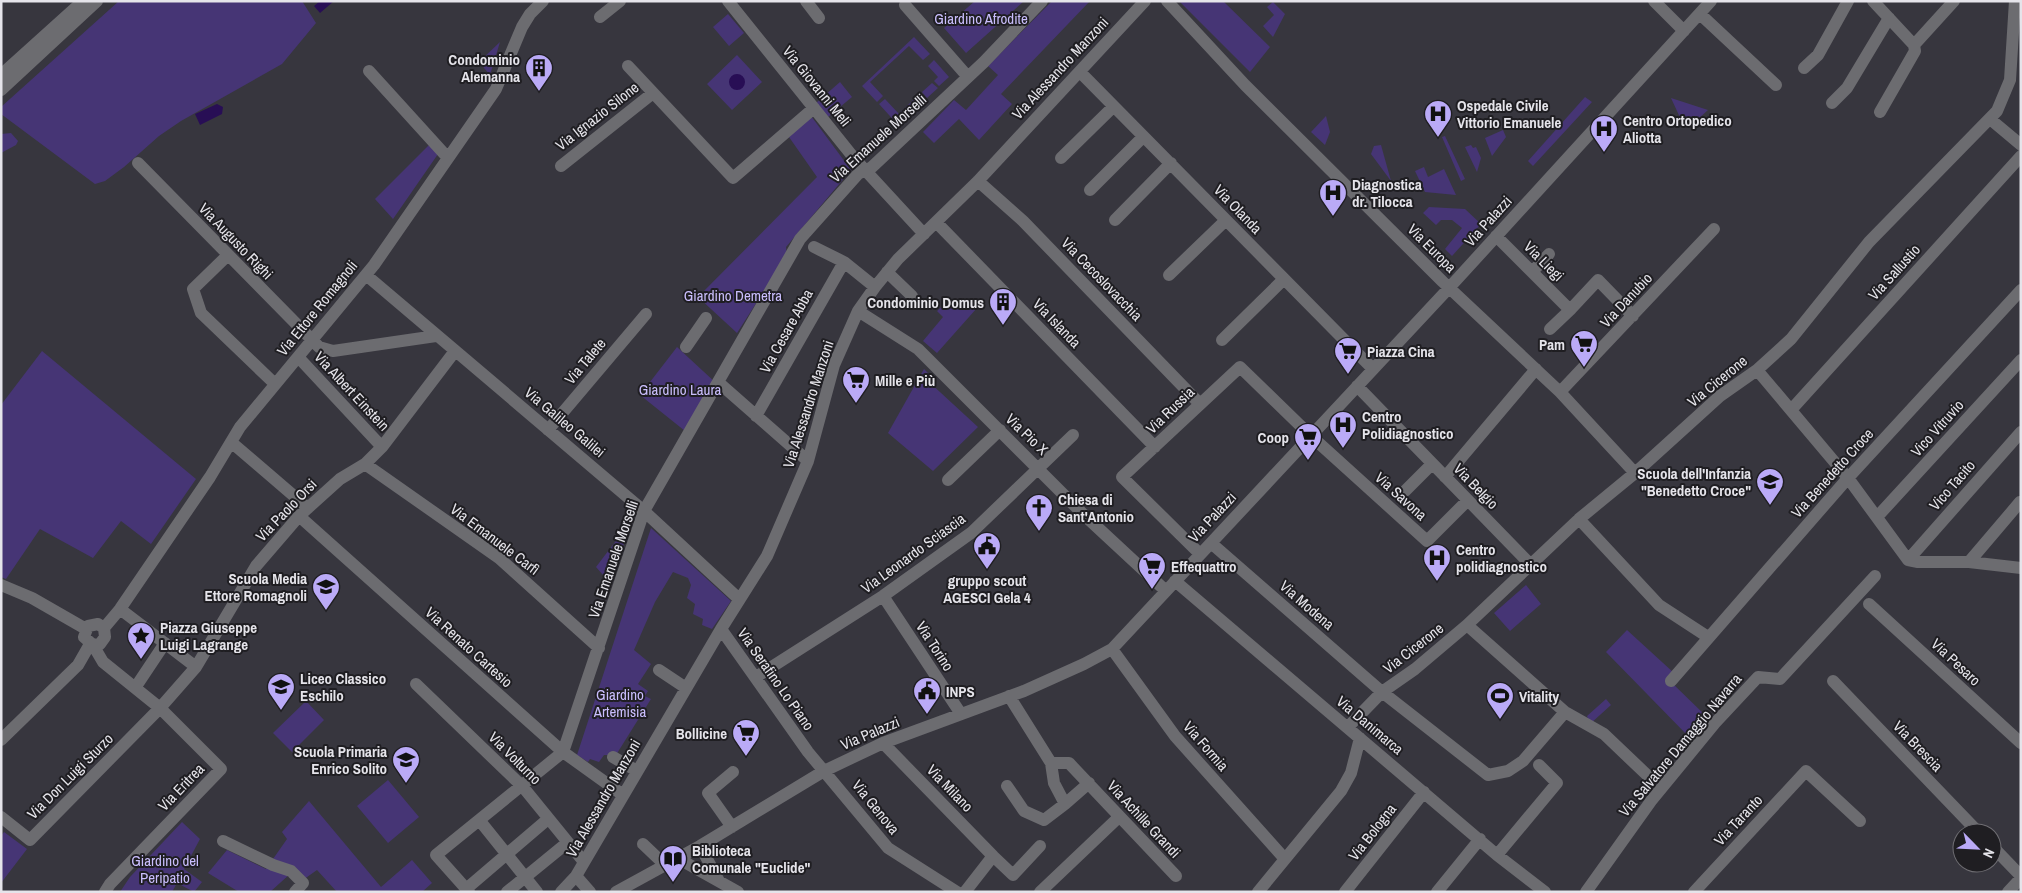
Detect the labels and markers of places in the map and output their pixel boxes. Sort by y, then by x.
place label: Condominio Alemanna [448,49,520,87]
building icon: Condominio Alemanna [524,53,554,92]
place label: Ospedale Civile Vittorio Emanuele [1457,95,1562,133]
hospital icon: Ospedale Civile Vittorio Emanuele [1423,99,1453,138]
place label: Centro Ortopedico Aliotta [1623,110,1732,148]
hospital icon: Centro Ortopedico Aliotta [1589,114,1619,153]
place label: Diagnostica dr. Tilocca [1352,174,1422,212]
hospital icon: Diagnostica dr. Tilocca [1318,178,1348,217]
building icon: Condominio Domus [988,287,1018,326]
place label: Condominio Domus [867,292,984,313]
supermarket icon: Pam [1569,329,1599,368]
place label: Pam [1539,334,1565,355]
supermarket icon: Piazza Cina [1333,336,1363,375]
place label: Piazza Cina [1367,341,1435,362]
supermarket icon: Mille e Più [841,365,871,404]
place label: Mille e Più [875,370,935,391]
place label: Centro Polidiagnostico [1362,406,1454,444]
hospital icon: Centro Polidiagnostico [1328,410,1358,449]
supermarket icon: Coop [1293,422,1323,461]
place label: Coop [1258,427,1289,448]
place label: Scuola dell'Infanzia "Benedetto Croce" [1637,463,1751,501]
school or university icon: Scuola dell'Infanzia "Benedetto Croce" [1755,467,1785,506]
place label: Chiesa di Sant'Antonio [1058,489,1134,527]
church icon: Chiesa di Sant'Antonio [1024,493,1054,532]
public building icon: gruppo scout AGESCI Gela 4 [972,531,1002,570]
place label: Centro polidiagnostico [1456,539,1547,577]
hospital icon: Centro polidiagnostico [1422,543,1452,582]
supermarket icon: Effequattro [1137,551,1167,590]
place label: Effequattro [1171,556,1237,577]
place label: Scuola Media Ettore Romagnoli [204,568,307,606]
place label: gruppo scout AGESCI Gela 4 [943,570,1031,608]
school or university icon: Scuola Media Ettore Romagnoli [311,572,341,611]
place label: Piazza Giuseppe Luigi Lagrange [160,617,257,655]
place icon: Piazza Giuseppe Luigi Lagrange [126,621,156,660]
place label: Liceo Classico Eschilo [300,668,386,706]
school or university icon: Liceo Classico Eschilo [266,672,296,711]
public building icon: INPS [912,676,942,715]
place label: INPS [946,681,975,702]
sports icon: Vitality [1485,681,1515,720]
place label: Vitality [1519,686,1559,707]
supermarket icon: Bollicine [731,718,761,757]
place label: Bollicine [676,723,727,744]
place label: Scuola Primaria Enrico Solito [294,741,387,779]
school or university icon: Scuola Primaria Enrico Solito [391,745,421,784]
place label: Biblioteca Comunale "Euclide" [692,840,810,878]
library icon: Biblioteca Comunale "Euclide" [658,844,688,883]

